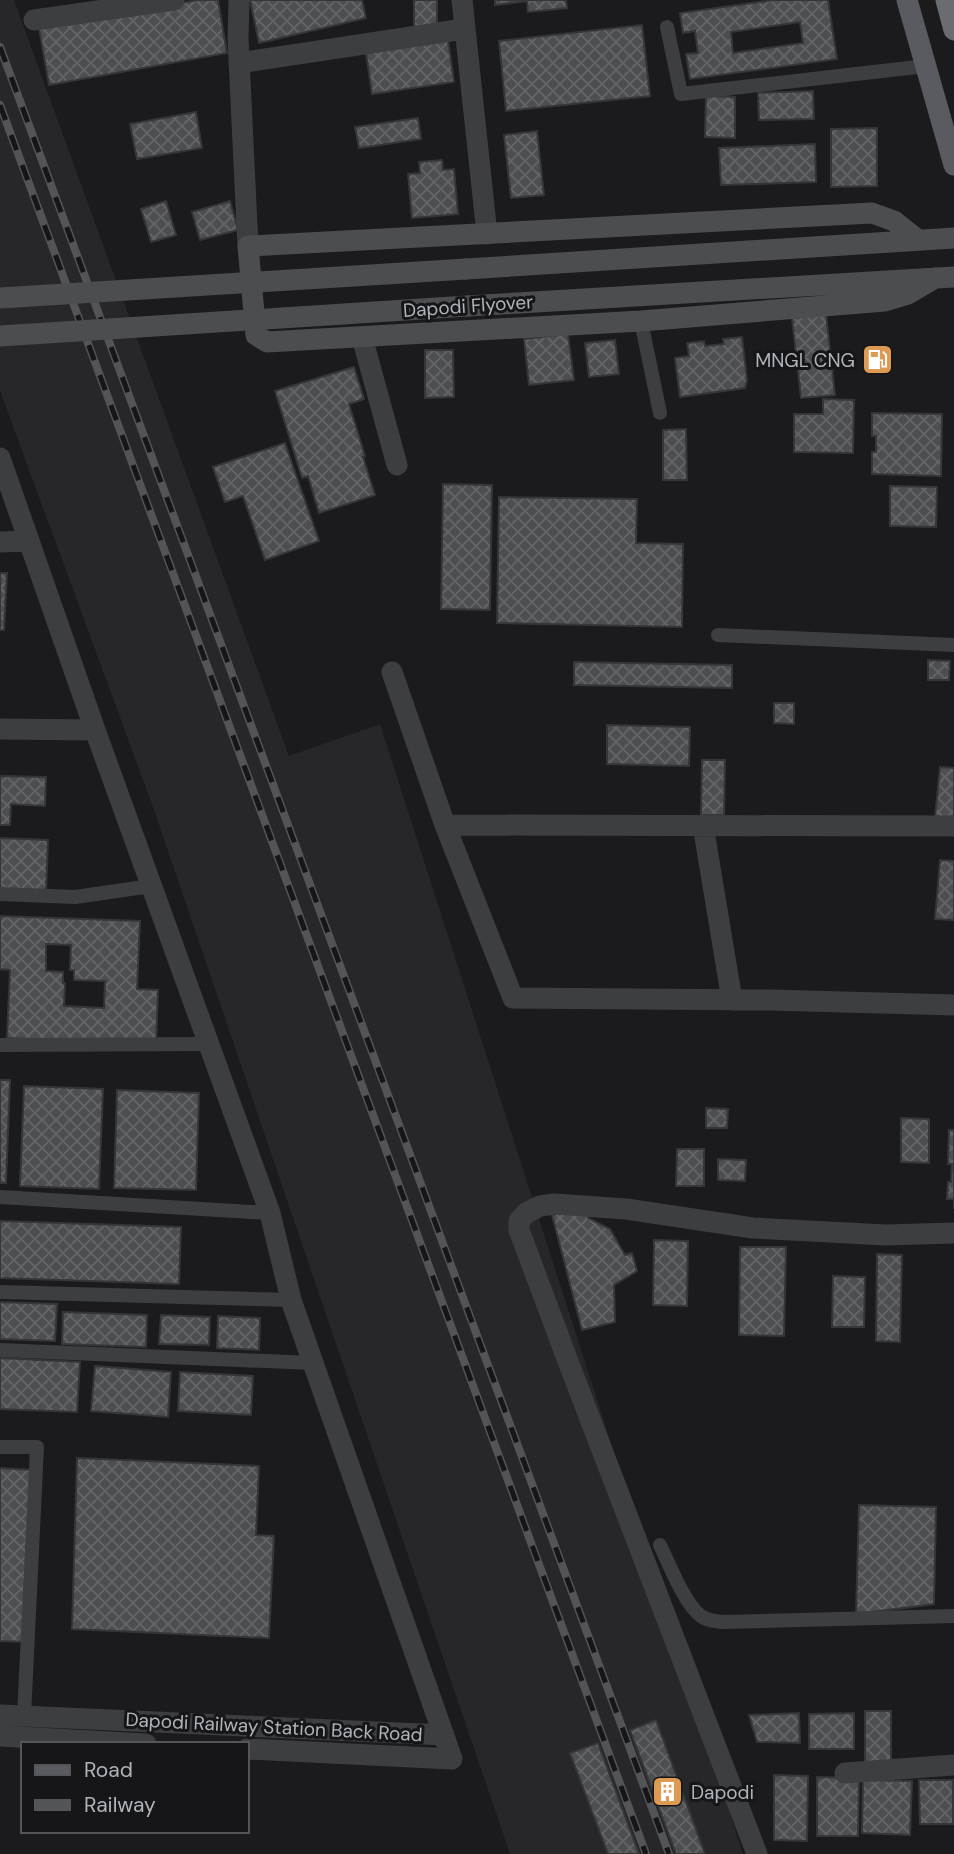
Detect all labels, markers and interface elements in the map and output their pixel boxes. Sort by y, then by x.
street label: Dapodi Flyover [402,289,534,323]
fuel station icon: MNGL CNG [861,343,895,377]
place label: MNGL CNG [755,348,855,373]
street label: Dapodi Railway Station Back Road [125,1707,423,1747]
legend [21,1742,248,1833]
text: Road [84,1756,133,1784]
building icon: Dapodi [651,1775,685,1809]
place label: Dapodi [691,1780,754,1805]
text: Railway [84,1791,156,1819]

